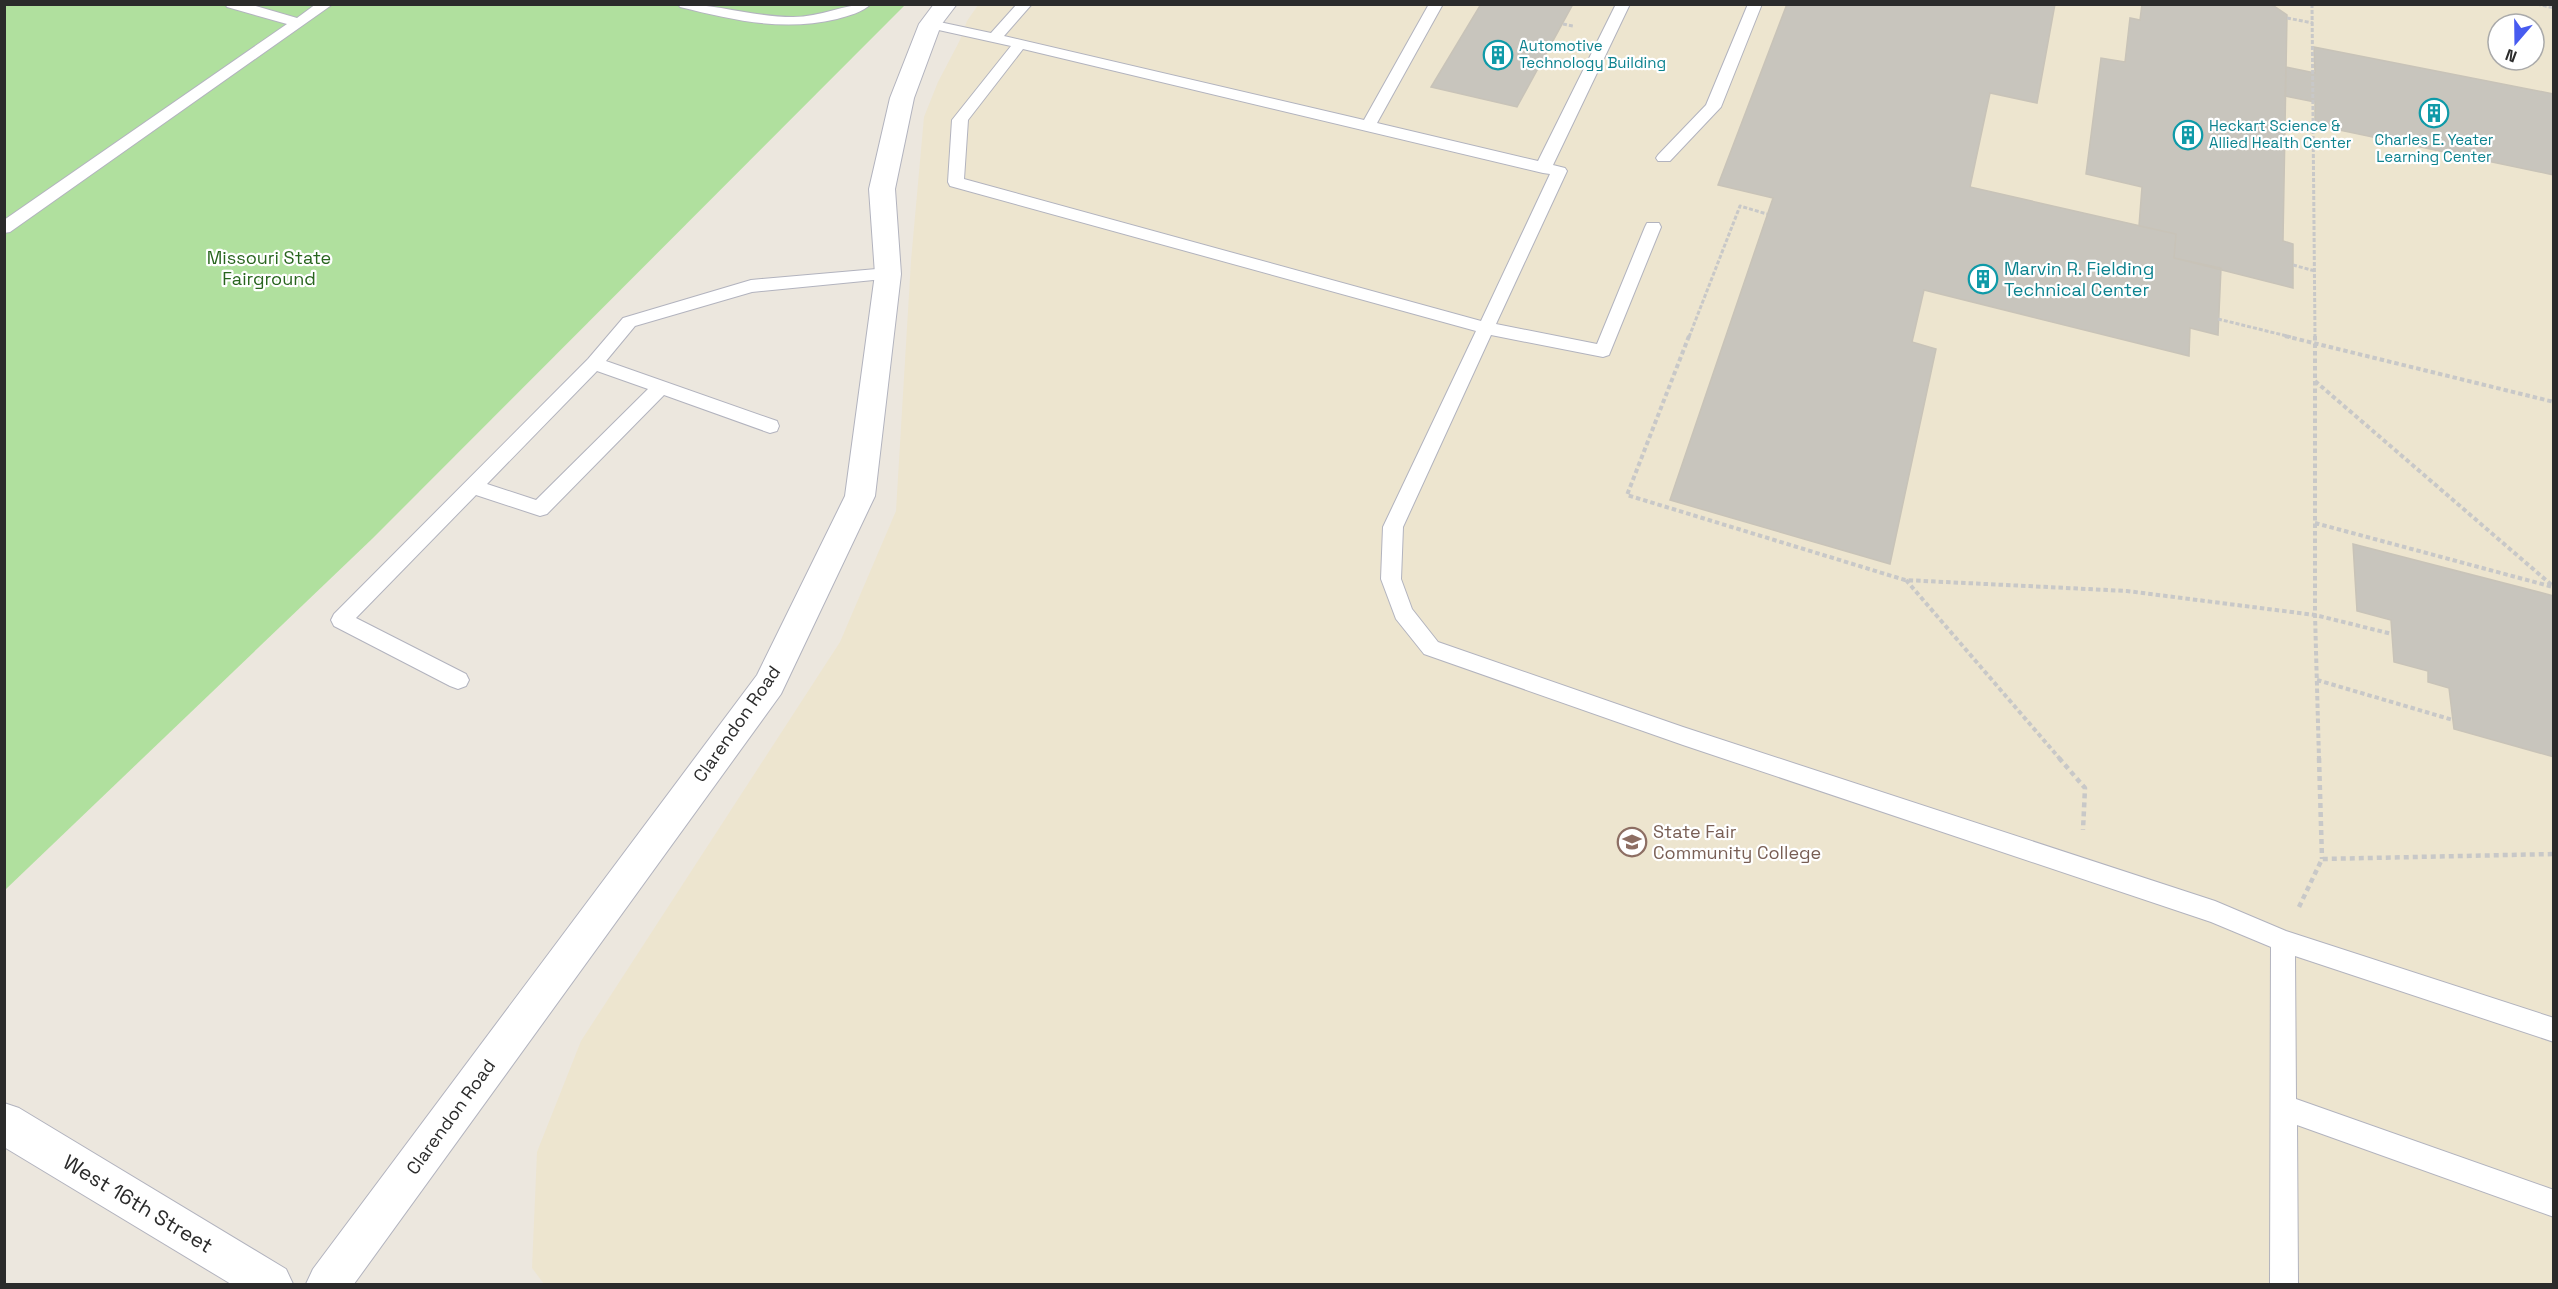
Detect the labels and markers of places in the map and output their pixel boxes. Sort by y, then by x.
place label: Automotive Technology Building [1519,36,1666,72]
building icon: Automotive Technology Building [1482,39,1514,71]
building icon: Charles E. Yeater Learning Center [2418,97,2450,129]
place label: Heckart Science & Allied Health Center [2209,116,2352,152]
building icon: Heckart Science & Allied Health Center [2172,119,2204,151]
place label: Charles E. Yeater Learning Center [2375,130,2494,166]
place label: Marvin R. Fielding Technical Center [2004,257,2154,301]
building icon: Marvin R. Fielding Technical Center [1967,263,1999,295]
place label: State Fair Community College [1653,820,1821,864]
school or university icon: State Fair Community College [1616,826,1648,858]

